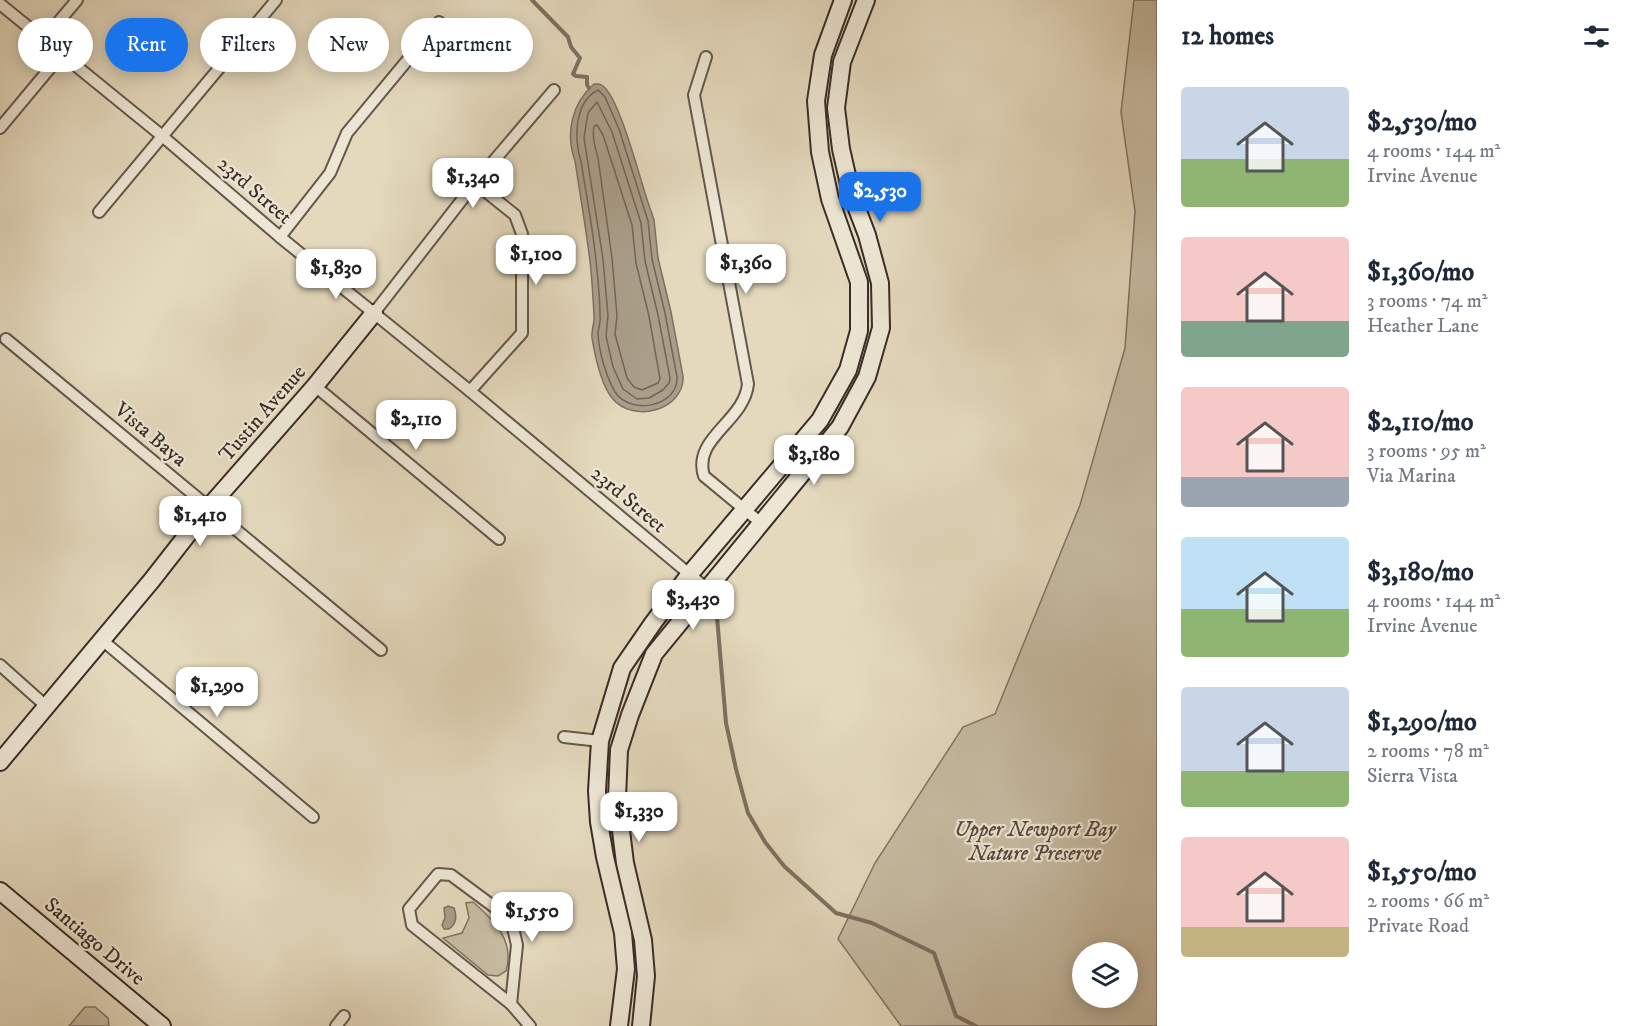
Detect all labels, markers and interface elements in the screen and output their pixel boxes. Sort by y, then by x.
chip: Buy [18,18,93,72]
chip: Rent [105,18,188,72]
chip: Filters [200,18,296,72]
chip: New [308,18,389,72]
chip: Apartment [401,18,533,72]
text: 12 homes [1181,20,1274,53]
icon: filters [1580,20,1613,53]
text: $2,530/mo [1367,106,1477,139]
icon: home [1229,111,1301,183]
text: 4 rooms · 144 m² [1367,139,1500,164]
street label: 23rd Street [212,151,297,230]
pin: $1,340 [424,158,522,209]
text: Irvine Avenue [1367,164,1478,189]
text: $1,340 [446,165,500,190]
pin: $2,530 [831,172,929,223]
text: $2,530 [853,179,907,204]
pin: $1,100 [487,235,585,286]
text: $1,100 [510,242,562,267]
pin: $1,360 [697,244,795,295]
pin: $1,830 [287,249,385,300]
text: $1,360 [720,251,772,276]
text: $1,830 [310,256,362,281]
text: $1,360/mo [1367,256,1474,289]
icon: home [1229,261,1301,333]
text: 3 rooms · 74 m² [1367,289,1488,314]
text: Heather Lane [1367,314,1479,339]
street label: Tustin Avenue [214,360,312,467]
street label: Vista Baya [108,396,192,473]
pin: $2,110 [367,400,465,451]
text: $2,110/mo [1367,406,1473,439]
text: $2,110 [390,407,442,432]
icon: home [1229,411,1301,483]
pin: $3,180 [765,435,863,486]
text: 3 rooms · 95 m² [1367,439,1486,464]
text: $3,180 [788,442,840,467]
street label: 23rd Street [585,461,672,539]
text: Via Marina [1367,464,1456,489]
pin: $1,410 [151,496,249,547]
text: $1,410 [173,503,227,528]
text: $3,180/mo [1367,556,1474,589]
icon: home [1229,561,1301,633]
pin: $3,430 [644,580,742,631]
text: $3,430 [666,587,720,612]
text: 4 rooms · 144 m² [1367,589,1500,614]
text: Irvine Avenue [1367,614,1478,639]
pin: $1,290 [168,667,266,718]
text: $1,290 [190,674,244,699]
text: $1,290/mo [1367,706,1477,739]
icon: home [1229,711,1301,783]
text: 2 rooms · 78 m² [1367,739,1489,764]
text: Sierra Vista [1367,764,1458,789]
pin: $1,330 [590,792,688,843]
text: $1,330 [614,799,664,824]
park label: Upper Newport Bay Nature Preserve [954,817,1118,867]
text: $1,550/mo [1367,856,1476,889]
icon: home [1229,861,1301,933]
text: 2 rooms · 66 m² [1367,889,1489,914]
street label: Santiago Drive [39,892,150,992]
pin: $1,550 [483,892,581,943]
text: $1,550 [505,899,559,924]
text: Private Road [1367,914,1469,939]
map controls [1072,942,1138,1008]
button: layers [1072,942,1138,1008]

